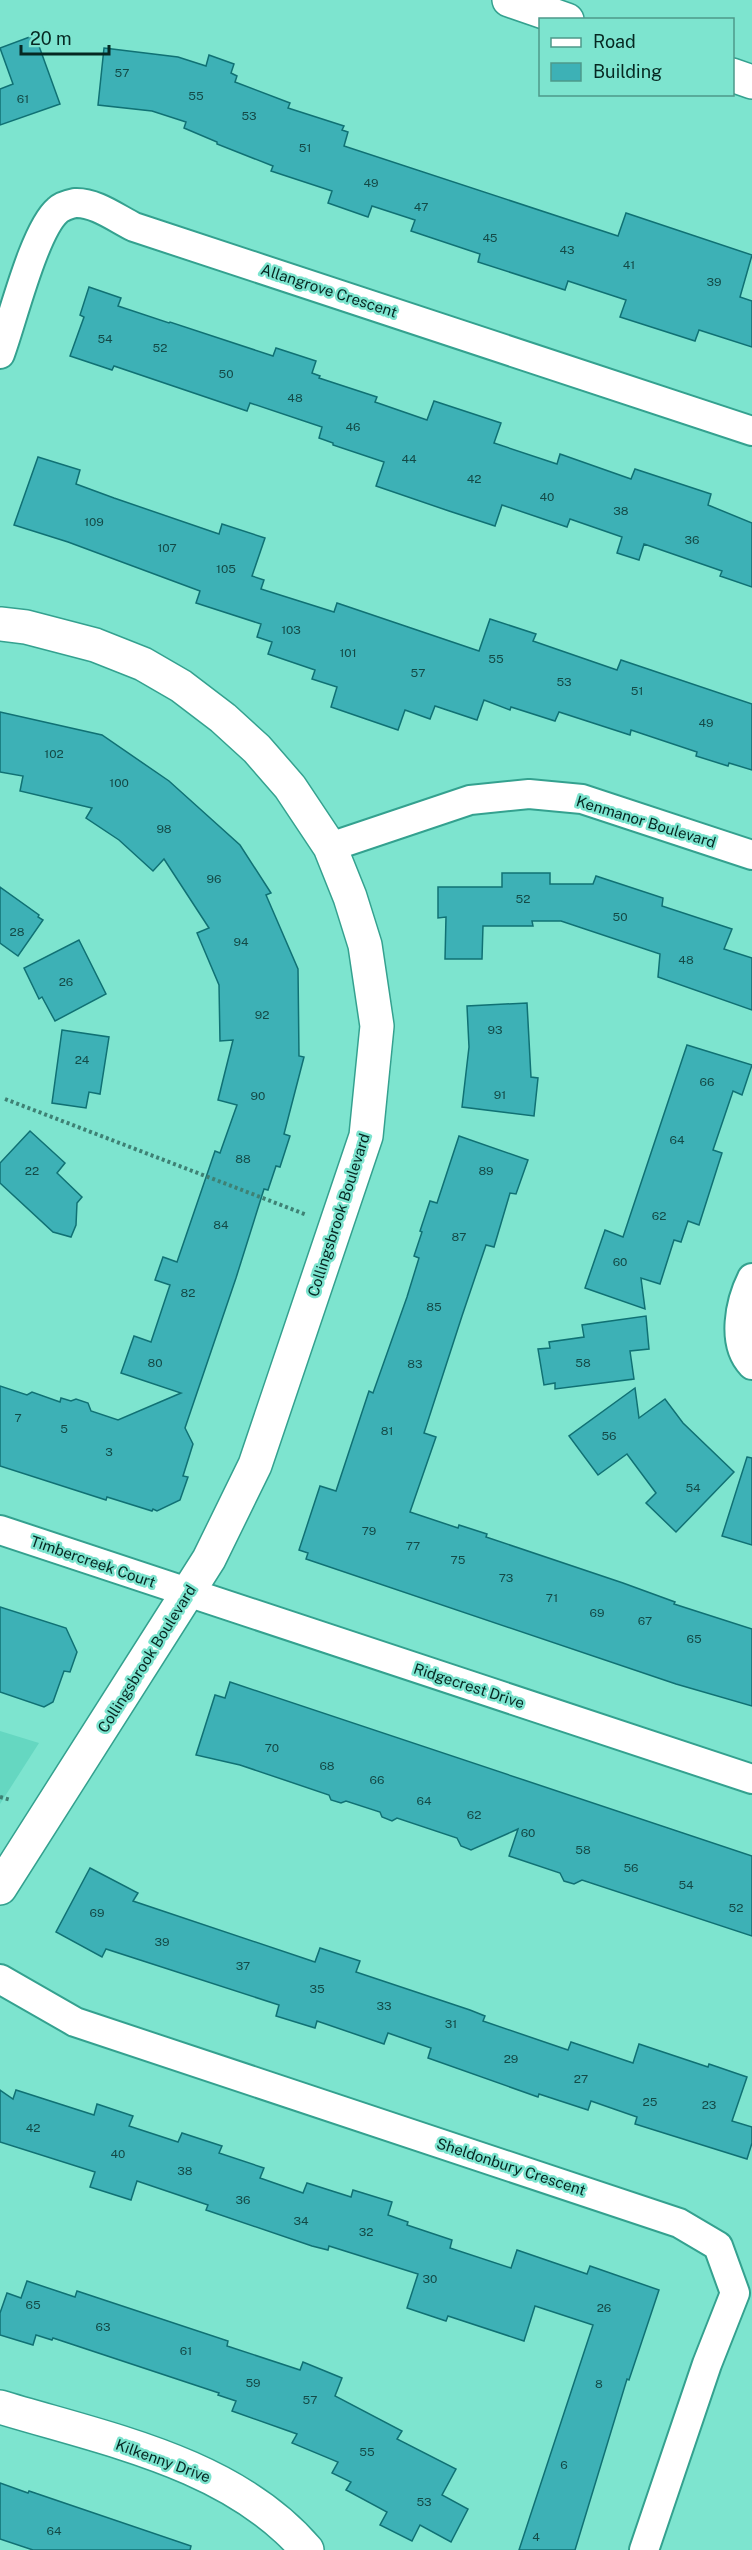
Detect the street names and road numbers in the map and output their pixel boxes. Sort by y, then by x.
street label: Allangrove Crescent [259,260,400,321]
street label: Kenmanor Boulevard [574,792,718,851]
street label: Collingsbrook Boulevard [304,1131,373,1299]
street label: Timbercreek Court [29,1532,158,1591]
street label: Collingsbrook Boulevard [94,1582,199,1736]
street label: Ridgecrest Drive [412,1660,527,1711]
street label: Sheldonbury Crescent [434,2134,588,2199]
street label: Kilkenny Drive [113,2436,213,2486]

